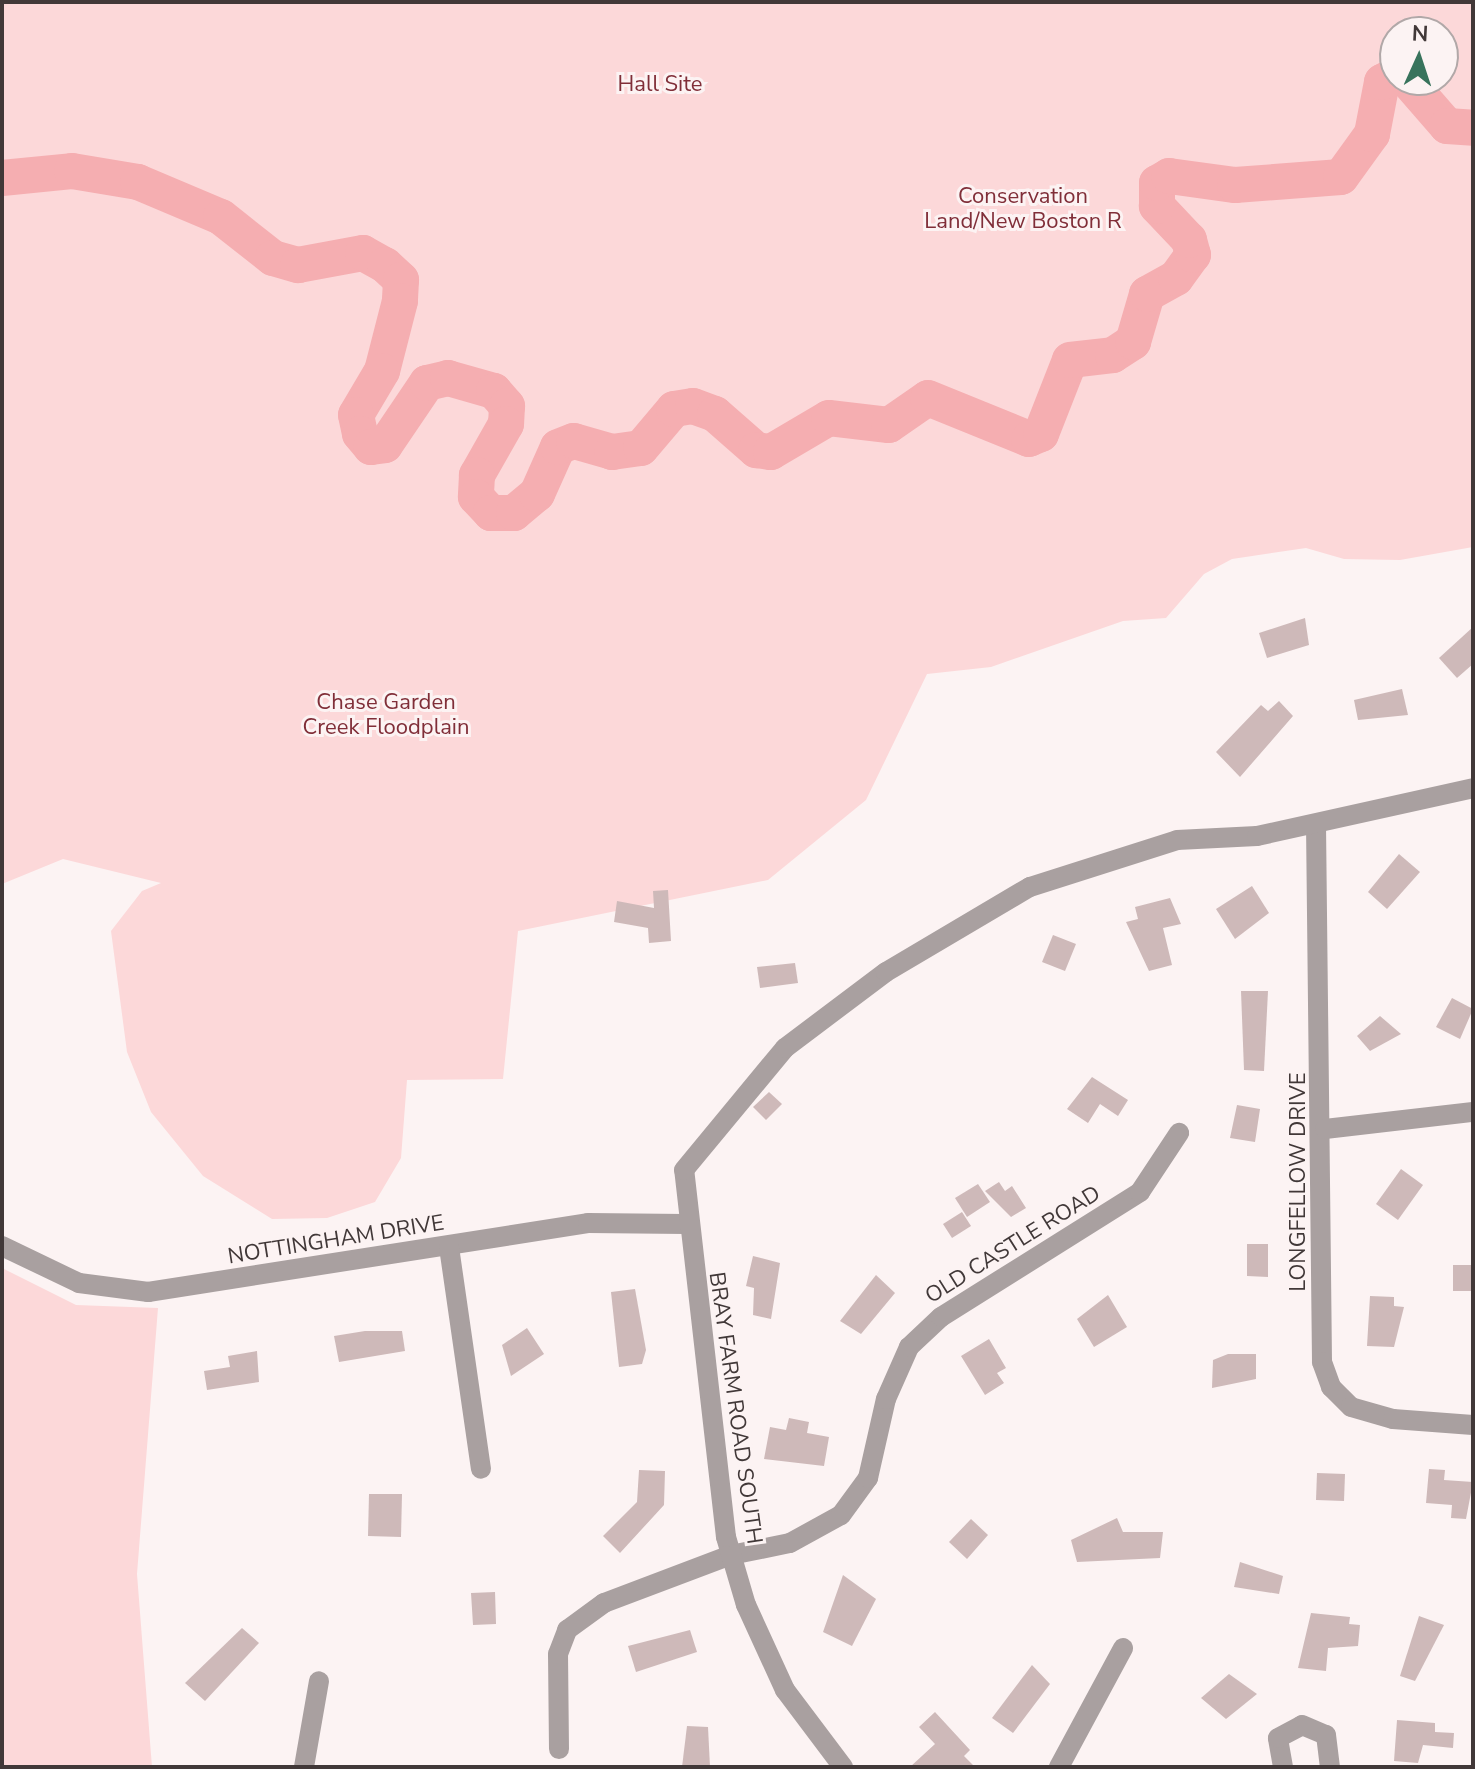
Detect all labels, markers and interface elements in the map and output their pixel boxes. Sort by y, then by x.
north arrow [1379,16,1459,96]
text: N [1411,19,1429,49]
park label: Hall Site [617,72,703,98]
park label: Conservation Land/New Boston R [924,183,1122,234]
park label: Chase Garden Creek Floodplain [303,689,469,740]
street label: LONGFELLOW DRIVE [1286,1072,1312,1292]
street label: OLD CASTLE ROAD [921,1180,1105,1310]
street label: NOTTINGHAM DRIVE [226,1210,446,1270]
street label: BRAY FARM ROAD SOUTH [703,1270,767,1546]

